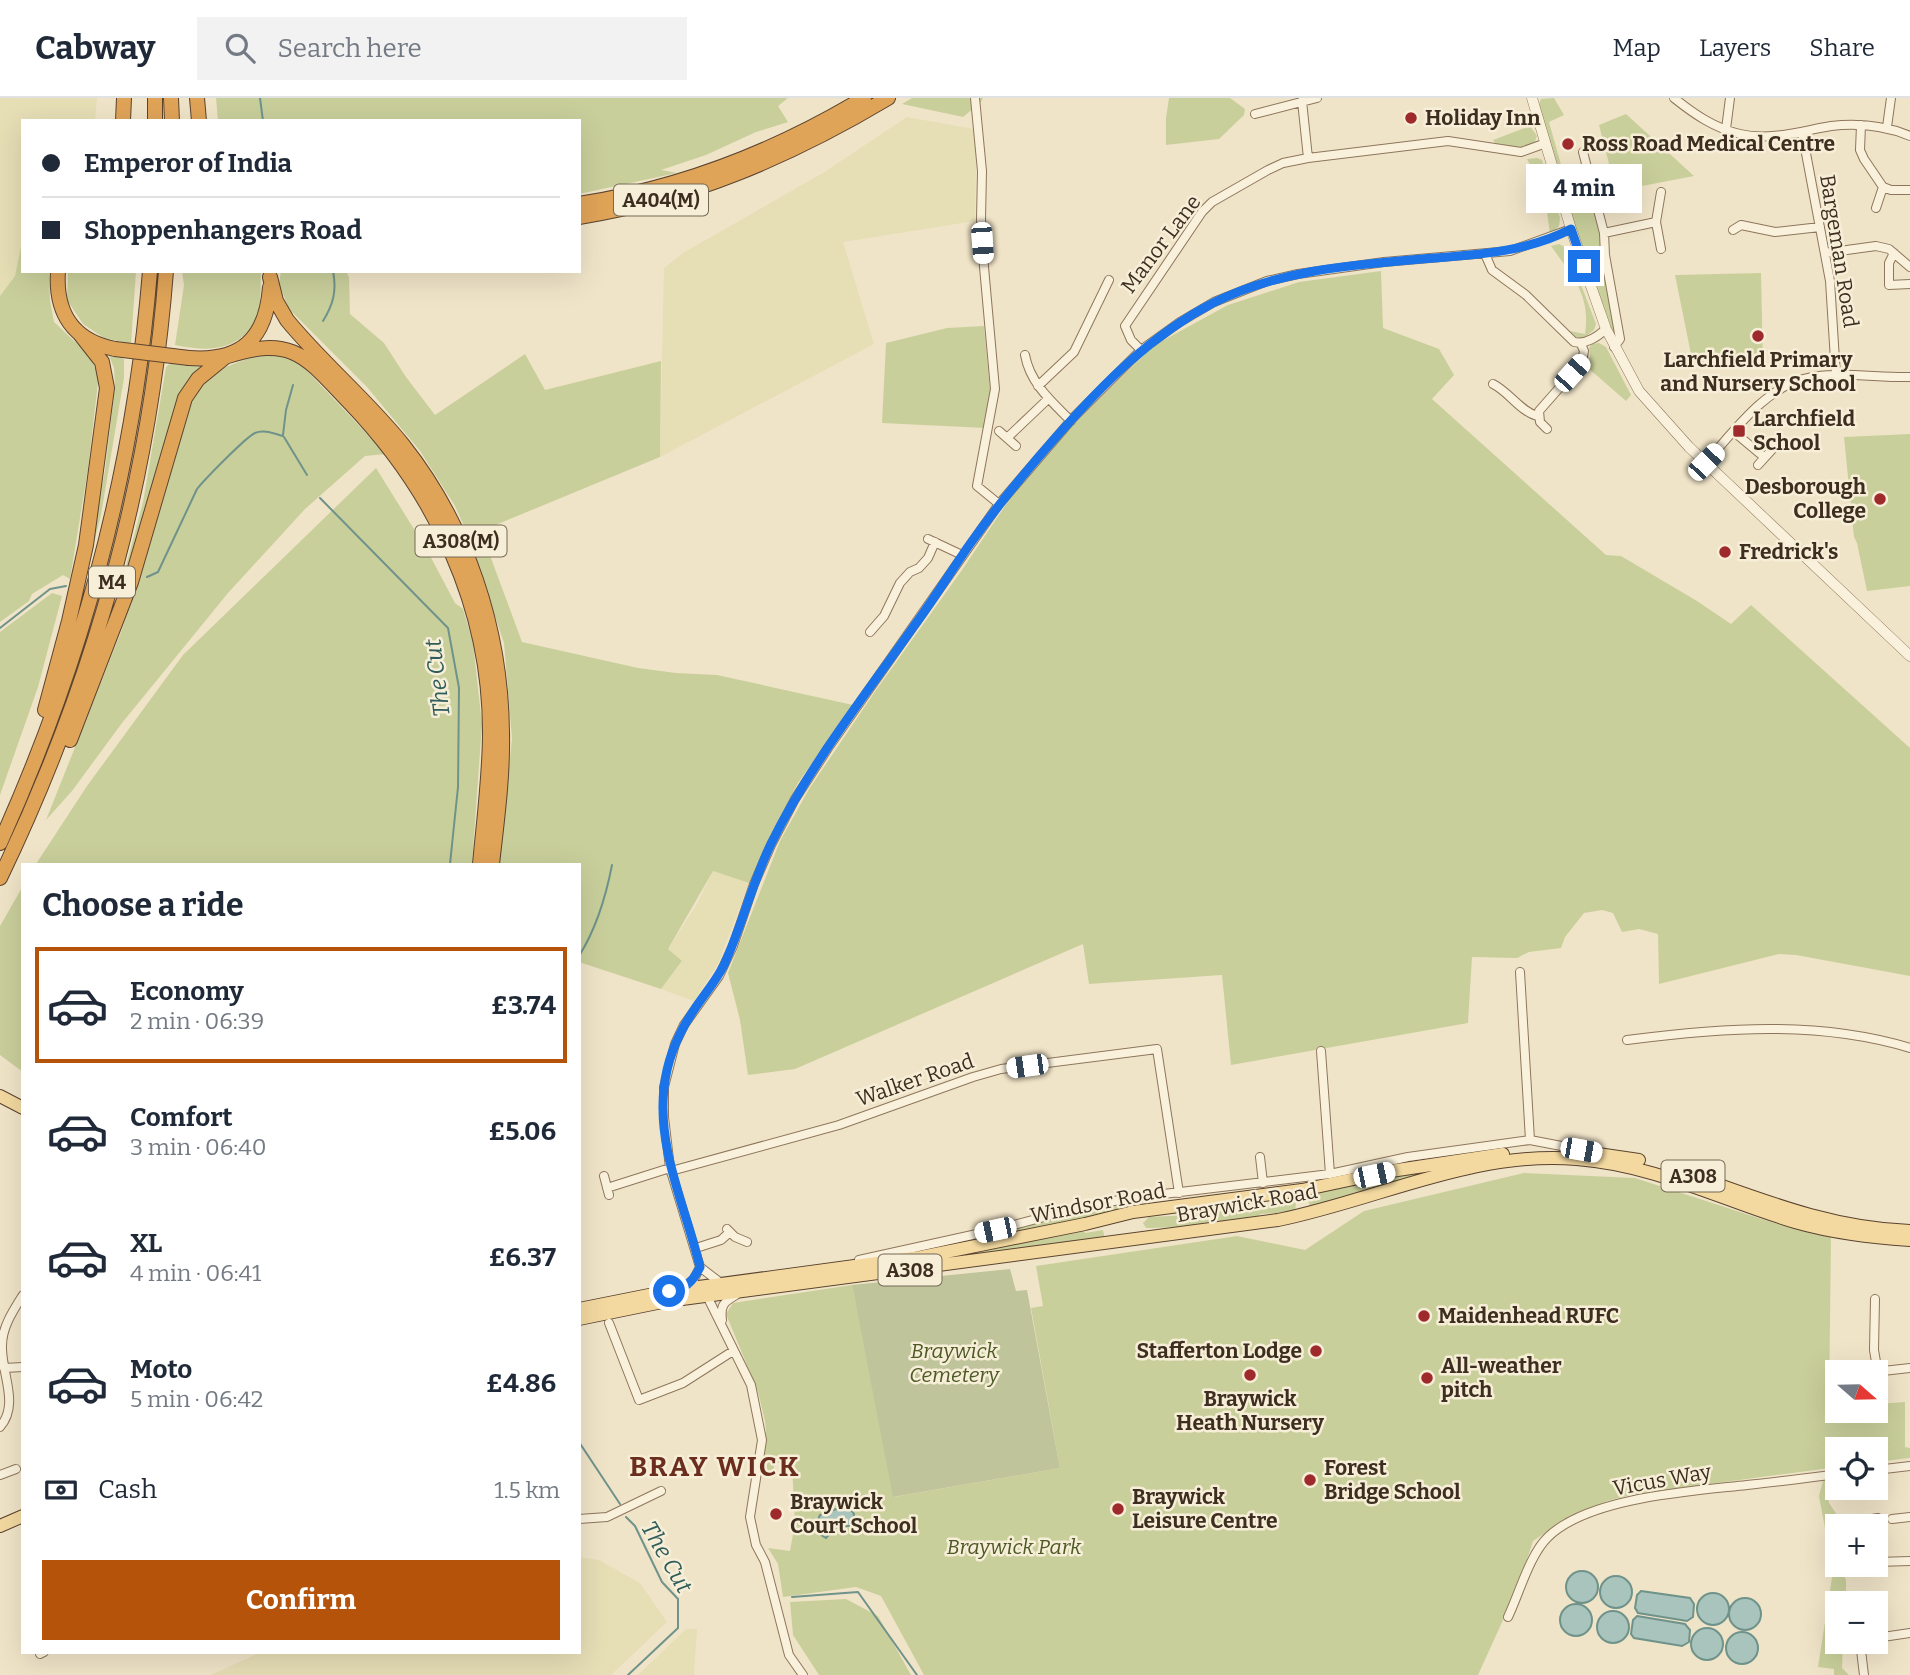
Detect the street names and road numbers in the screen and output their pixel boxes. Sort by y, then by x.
street label: Bargeman Road [1814,173,1864,329]
road number: A404(M) [614,184,708,216]
street label: Manor Lane [1116,190,1206,298]
road number: A308(M) [416,526,506,556]
road number: M4 [89,566,135,597]
street label: Walker Road [853,1048,977,1112]
road number: A308 [1662,1160,1724,1192]
street label: Windsor Road [1028,1177,1168,1229]
street label: Braywick Road [1174,1178,1320,1228]
road number: A308 [878,1254,942,1286]
street label: Vicus Way [1611,1458,1714,1501]

